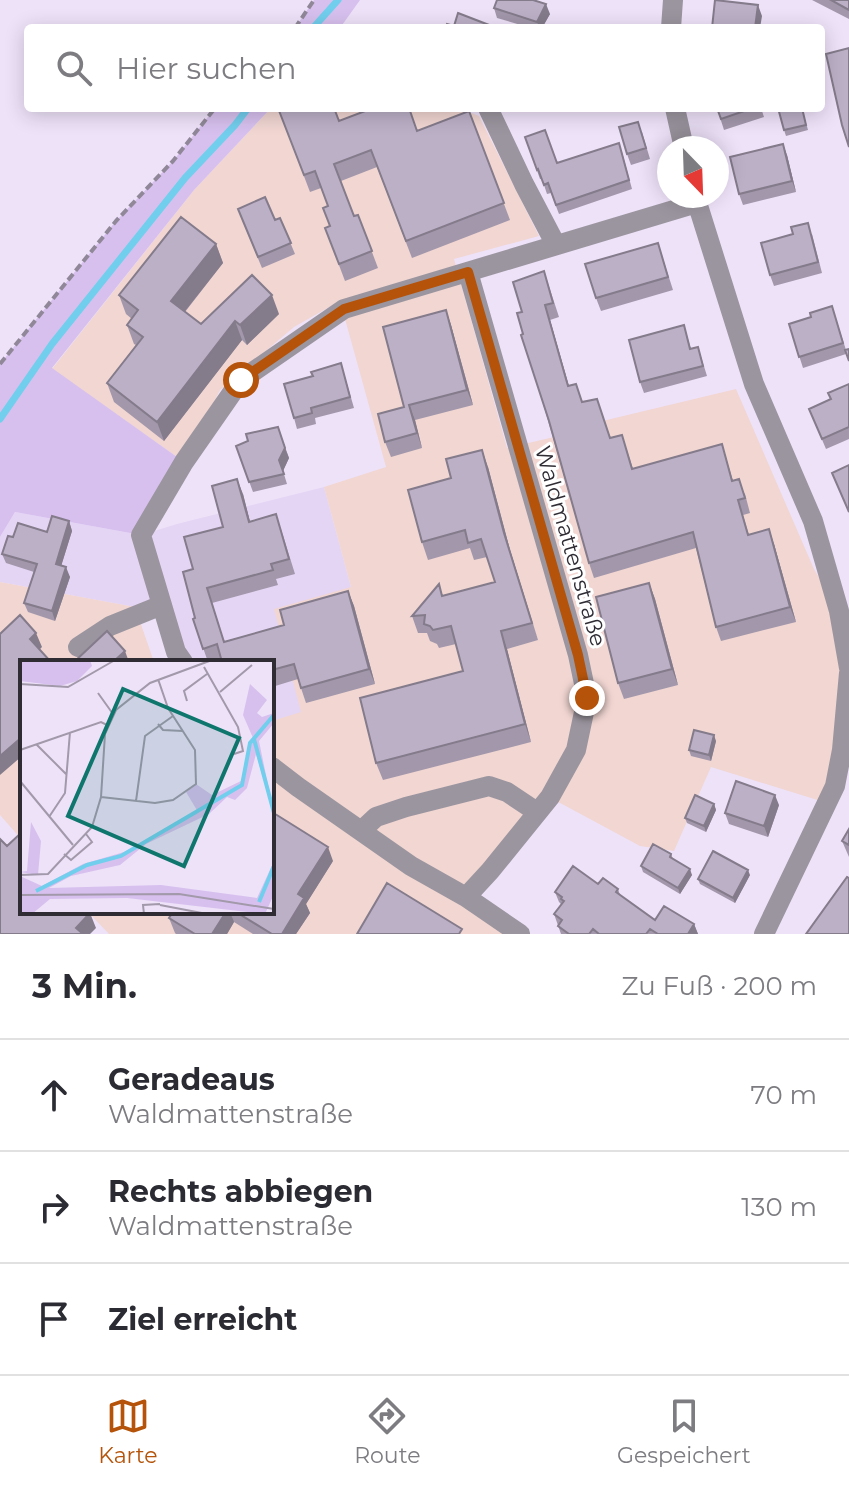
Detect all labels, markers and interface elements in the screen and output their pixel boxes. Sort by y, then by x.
search box [24,24,825,112]
icon: search [52,46,96,90]
text: Hier suchen [116,50,297,87]
north arrow [657,136,729,208]
route start [223,362,259,398]
street label: Waldmattenstraße [529,443,612,649]
inset map [20,660,274,914]
route end [569,680,605,716]
text: 3 Min. [32,965,137,1007]
text: Zu Fuß · 200 m [621,970,817,1002]
text: Geradeaus [108,1061,275,1098]
icon: ahead [32,1073,76,1117]
text: 70 m [751,1079,817,1111]
text: Waldmattenstraße [108,1098,353,1130]
text: Rechts abbiegen [108,1173,373,1210]
icon: right [32,1185,76,1229]
text: 130 m [741,1191,817,1223]
text: Waldmattenstraße [108,1210,353,1242]
icon: arrive [32,1297,76,1341]
text: Ziel erreicht [108,1301,297,1338]
tab: Karte [98,1394,158,1469]
tab: Route [354,1394,420,1469]
tab: Gespeichert [617,1394,751,1469]

